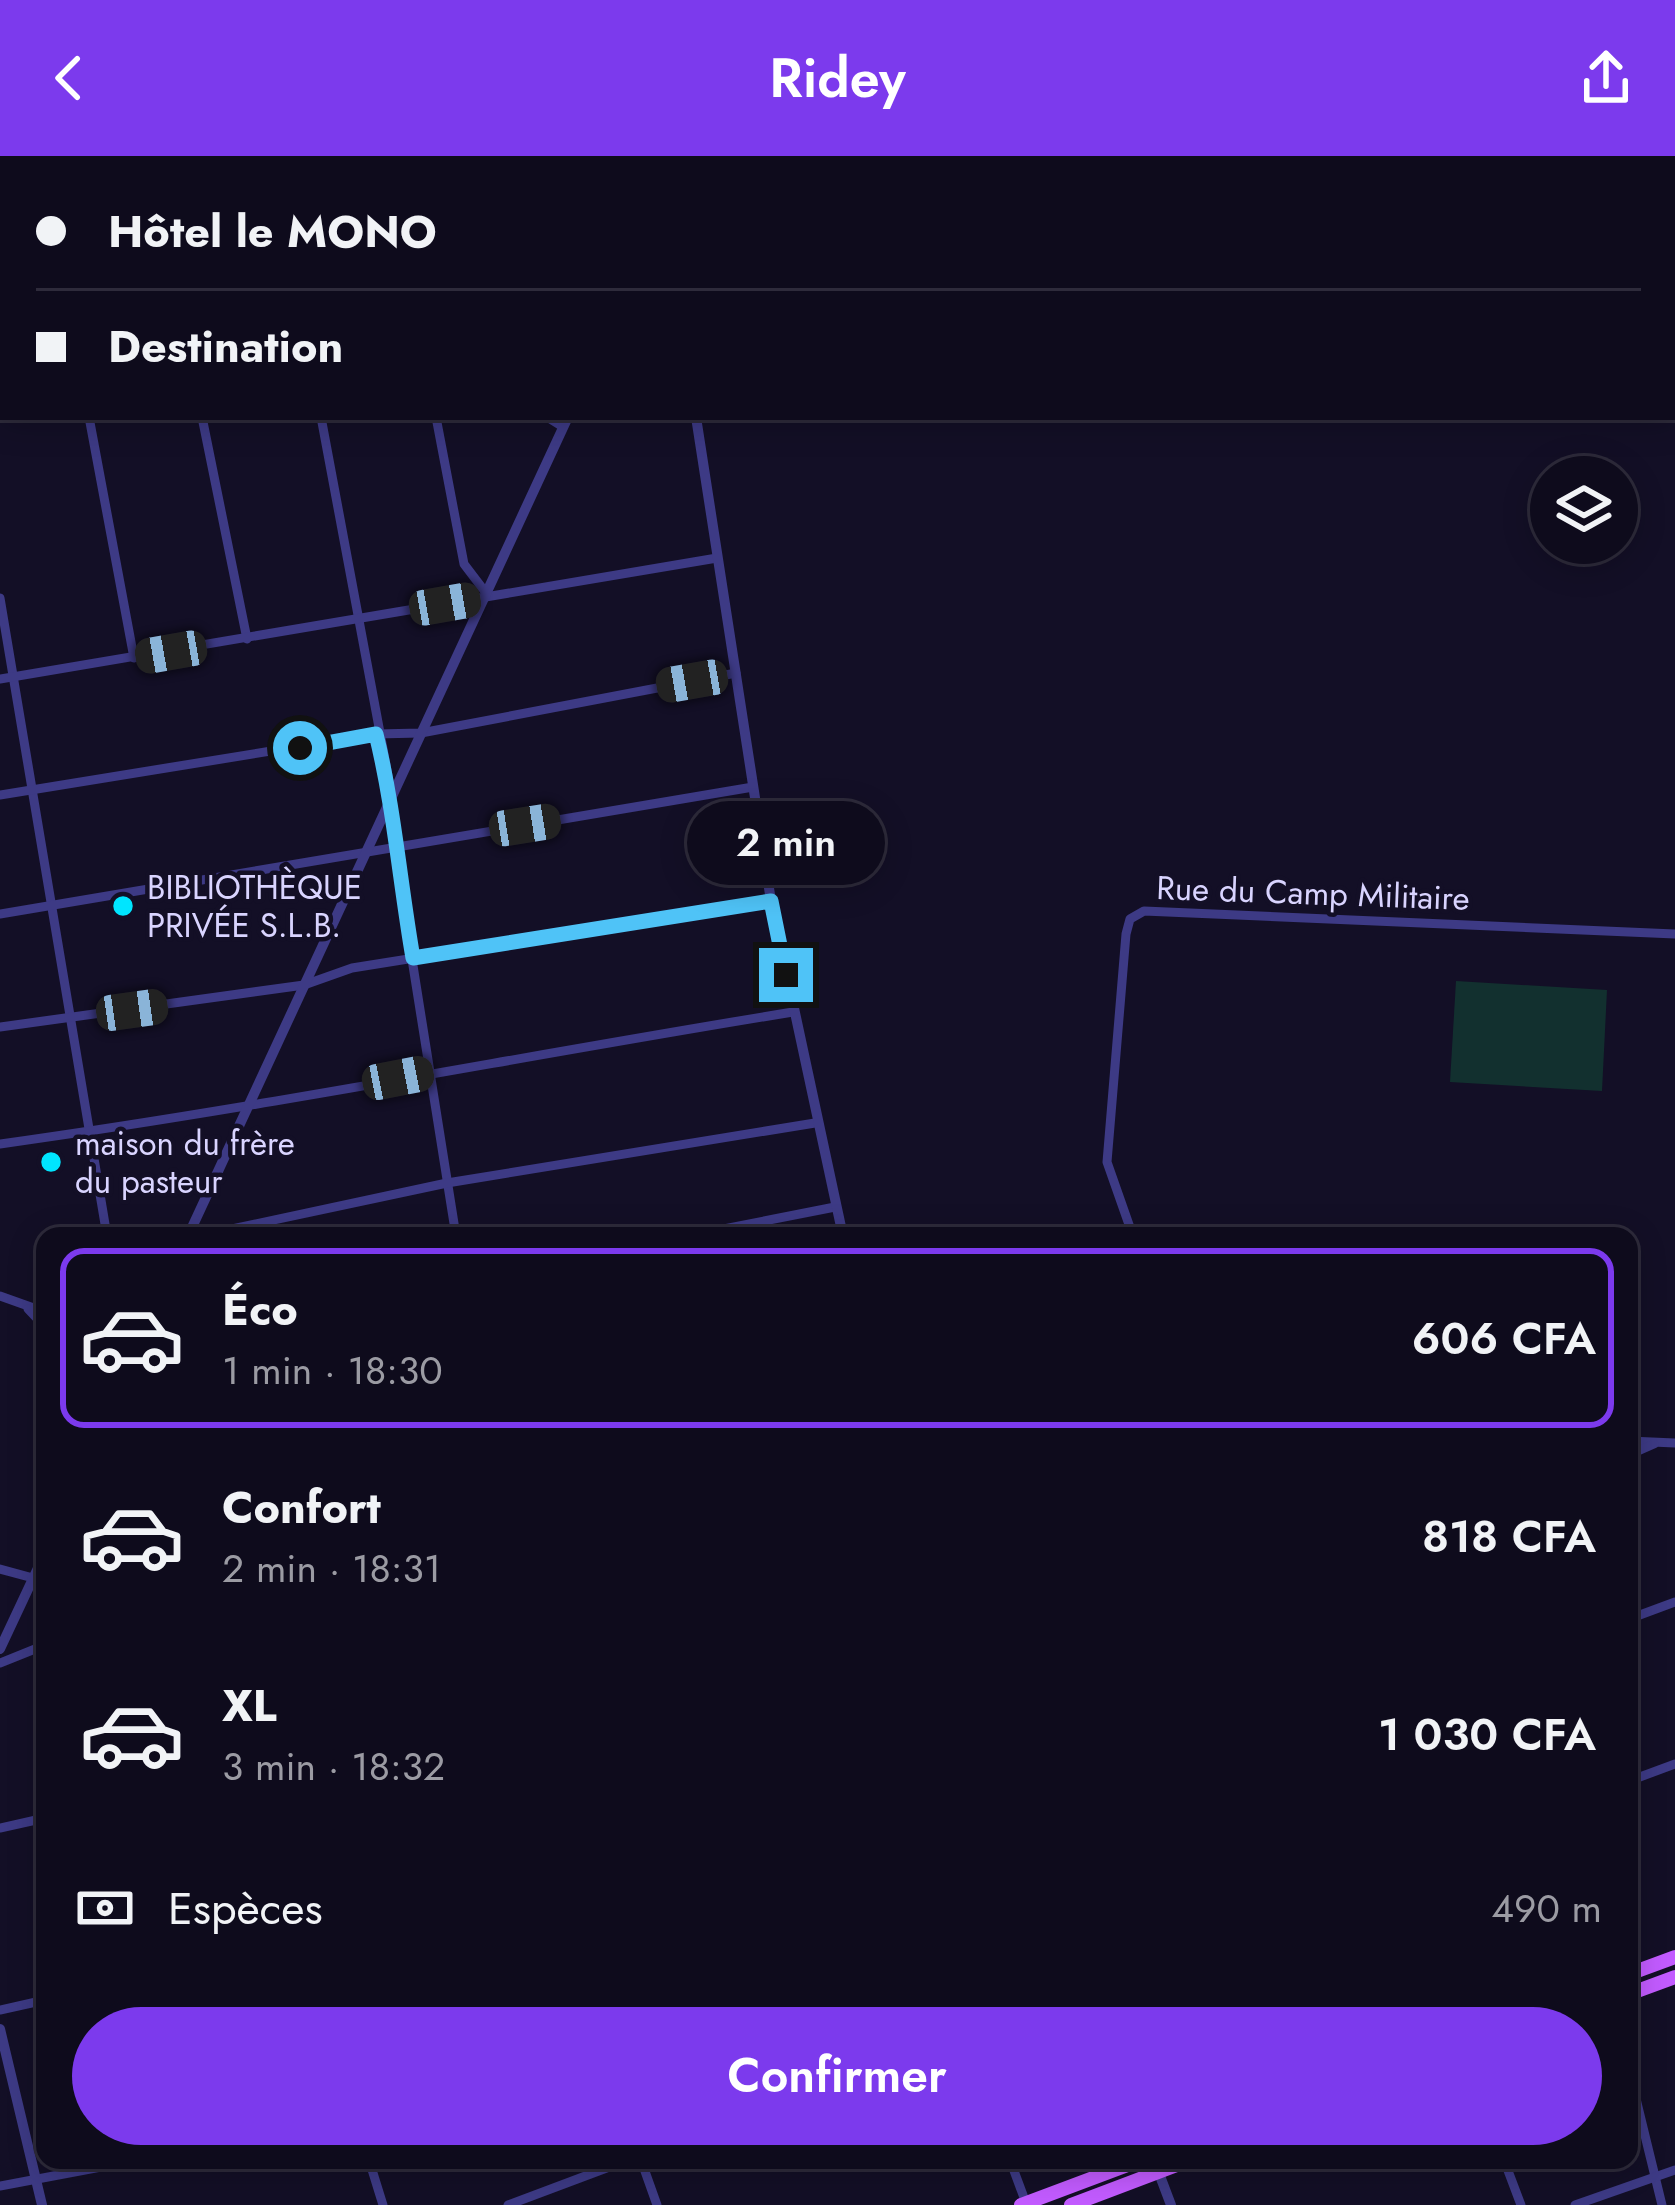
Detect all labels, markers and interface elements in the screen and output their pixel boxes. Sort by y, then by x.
text: Ridey [769,39,906,117]
icon: back [36,45,102,111]
icon: share [1573,45,1639,111]
text: Hôtel le MONO [108,199,437,264]
text: Destination [108,314,343,379]
map controls [1530,456,1638,564]
button: layers [1530,456,1638,564]
car [406,580,484,628]
car [132,628,210,676]
car [653,657,731,705]
route start [273,721,327,775]
callout: 2 min [687,801,885,885]
car [487,802,563,848]
text: 2 min [736,814,836,871]
place label: BIBLIOTHÈQUE PRIVÉE S.L.B. [147,864,362,949]
street label: Rue du Camp Militaire [1156,864,1470,922]
marker: BIBLIOTHÈQUE PRIVÉE S.L.B. [110,893,136,919]
route end [759,948,813,1002]
car [94,987,170,1033]
car [359,1053,437,1103]
place label: maison du frère du pasteur [75,1120,295,1205]
marker: maison du frère du pasteur [38,1149,64,1175]
text: Éco [222,1277,298,1342]
icon: car [78,1284,186,1392]
text: 606 CFA [1412,1306,1596,1371]
text: 1 min · 18:30 [222,1342,443,1399]
text: Confort [222,1475,381,1540]
icon: car [78,1482,186,1590]
text: 818 CFA [1422,1504,1596,1569]
text: 2 min · 18:31 [222,1540,441,1597]
text: XL [222,1673,277,1738]
icon: car [78,1680,186,1788]
text: 1 030 CFA [1378,1702,1596,1767]
text: 3 min · 18:32 [222,1738,445,1795]
icon: cash [72,1875,138,1941]
text: Espèces [168,1876,323,1941]
text: 490 m [1491,1880,1602,1937]
button: Confirmer [72,2007,1602,2145]

